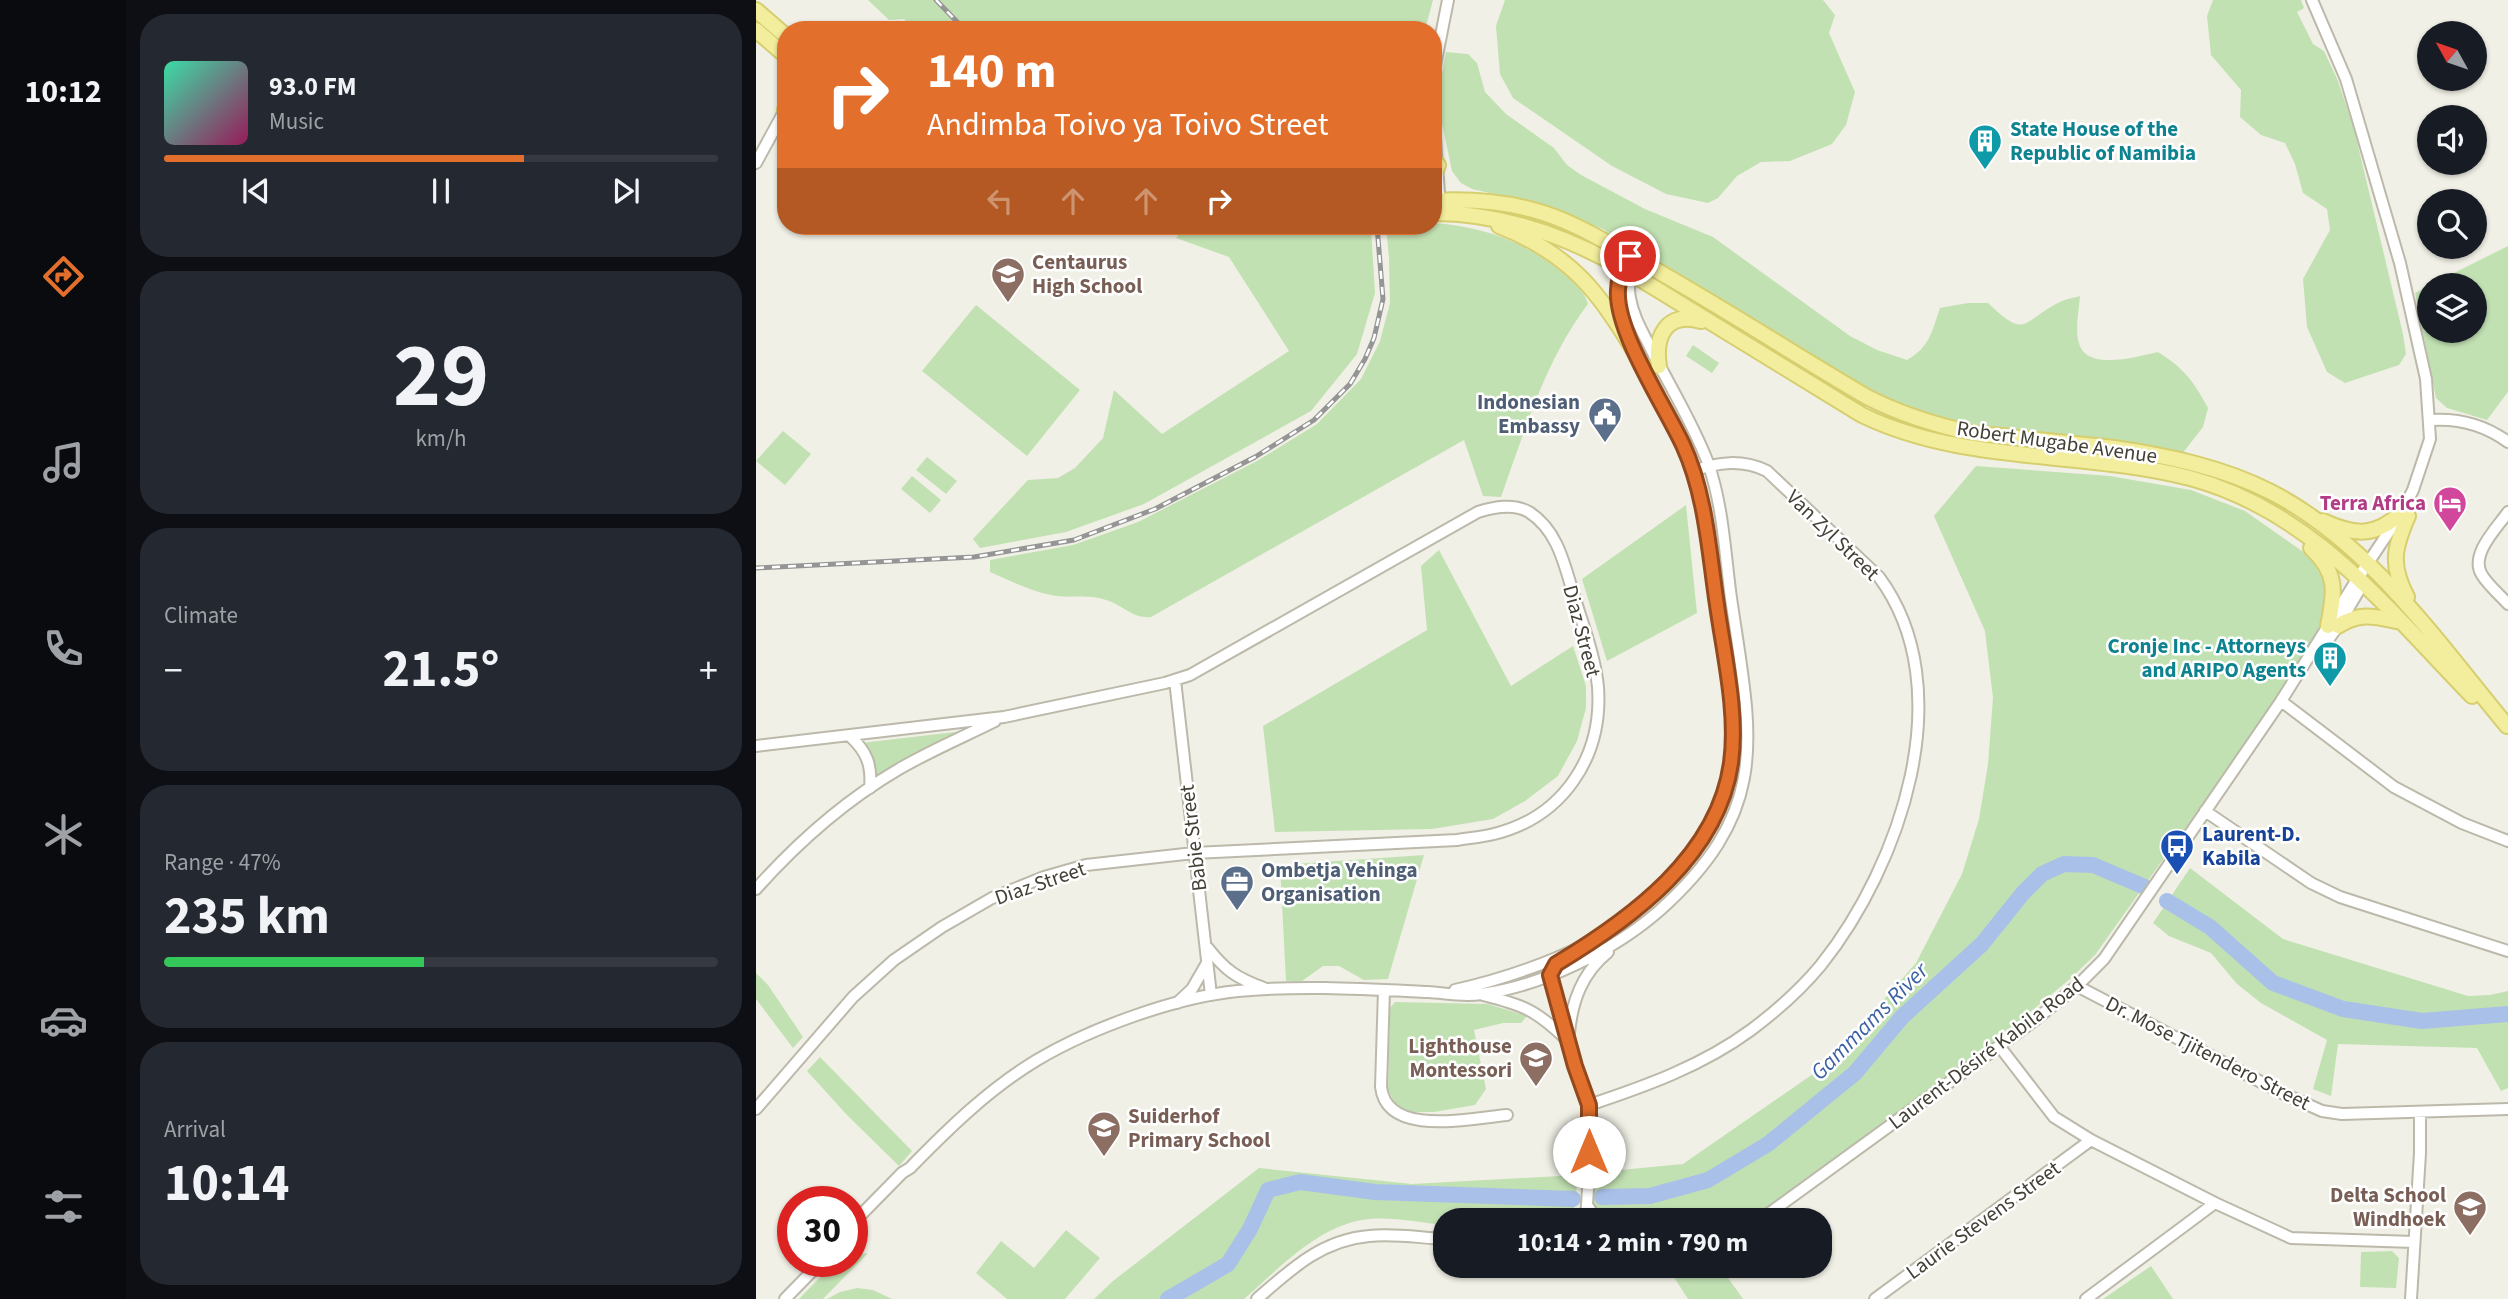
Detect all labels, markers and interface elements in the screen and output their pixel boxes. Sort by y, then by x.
north arrow [2417,21,2487,91]
map controls [2417,21,2487,343]
text: 140 m [927,37,1056,107]
icon: right [812,49,903,140]
text: 93.0 FM [269,68,357,105]
text: 10:12 [24,69,102,115]
text: Andimba Toivo ya Toivo Street [927,102,1328,148]
text: Music [269,105,324,138]
button: sound [2417,105,2487,175]
place label: State House of the Republic of Namibia [2010,114,2196,168]
building icon: State House of the Republic of Namibia [1966,122,2004,171]
icon: previous [237,172,275,210]
icon: pause [422,172,460,210]
icon: next [607,172,645,210]
icon: left [981,182,1019,220]
icon: ahead [1054,182,1092,220]
icon: ahead [1127,182,1165,220]
icon: right [1200,182,1238,220]
button: search [2417,189,2487,259]
pin [1600,226,1660,286]
icon: arrive [1611,237,1649,275]
place label: Centaurus High School [1032,247,1142,301]
icon: directions [39,252,88,301]
school or university icon: Centaurus High School [989,255,1027,304]
button: layers [2417,273,2487,343]
text: 29 [393,312,489,441]
place label: Indonesian Embassy [1477,387,1580,441]
public building icon: Indonesian Embassy [1586,395,1624,444]
street label: Robert Mugabe Avenue [1955,413,2159,471]
text: km/h [415,422,467,455]
icon: music [39,438,88,487]
street label: Van Zyl Street [1780,483,1886,587]
hotel icon: Terra Africa [2431,484,2469,533]
place label: Terra Africa [2320,488,2426,518]
street label: Diaz Street [1555,582,1609,680]
text: Climate [164,599,238,632]
icon: phone [39,624,88,673]
place label: Cronje Inc - Attorneys and ARIPO Agents [2108,631,2306,685]
text: 21.5° [383,633,499,707]
building icon: Cronje Inc - Attorneys and ARIPO Agents [2311,639,2349,688]
text: − [164,644,183,698]
text: + [699,644,718,698]
street label: Babie Street [1172,783,1214,893]
icon: climate [39,810,88,859]
place label: Laurent-D. Kabila [2202,819,2301,873]
bus stop icon: Laurent-D. Kabila [2158,827,2196,876]
text: Range · 47% [164,846,281,879]
street label: Diaz Street [990,853,1090,913]
place label: Ombetja Yehinga Organisation [1261,855,1418,909]
office icon: Ombetja Yehinga Organisation [1218,863,1256,912]
text: 235 km [164,880,330,954]
water label: Gammams River [1803,954,1936,1088]
street label: Laurent-Désiré Kabila Road [1882,969,2090,1137]
street label: Dr. Mose Tjitendero Street [2100,988,2316,1118]
icon: car [39,996,88,1045]
place label: Lighthouse Montessori [1408,1031,1512,1085]
school or university icon: Lighthouse Montessori [1517,1039,1555,1088]
place label: Suiderhof Primary School [1128,1101,1270,1155]
school or university icon: Suiderhof Primary School [1085,1109,1123,1158]
text: Arrival [164,1113,226,1146]
position arrow [1552,1115,1626,1189]
text: 10:14 [164,1147,289,1221]
street label: Laurie Stevens Street [1900,1154,2066,1286]
place label: Delta School Windhoek [2330,1180,2446,1234]
icon: filters [39,1182,88,1231]
speed limit sign: 30 [777,1186,868,1277]
school or university icon: Delta School Windhoek [2451,1188,2489,1237]
text: 10:14 · 2 min · 790 m [1517,1224,1748,1261]

